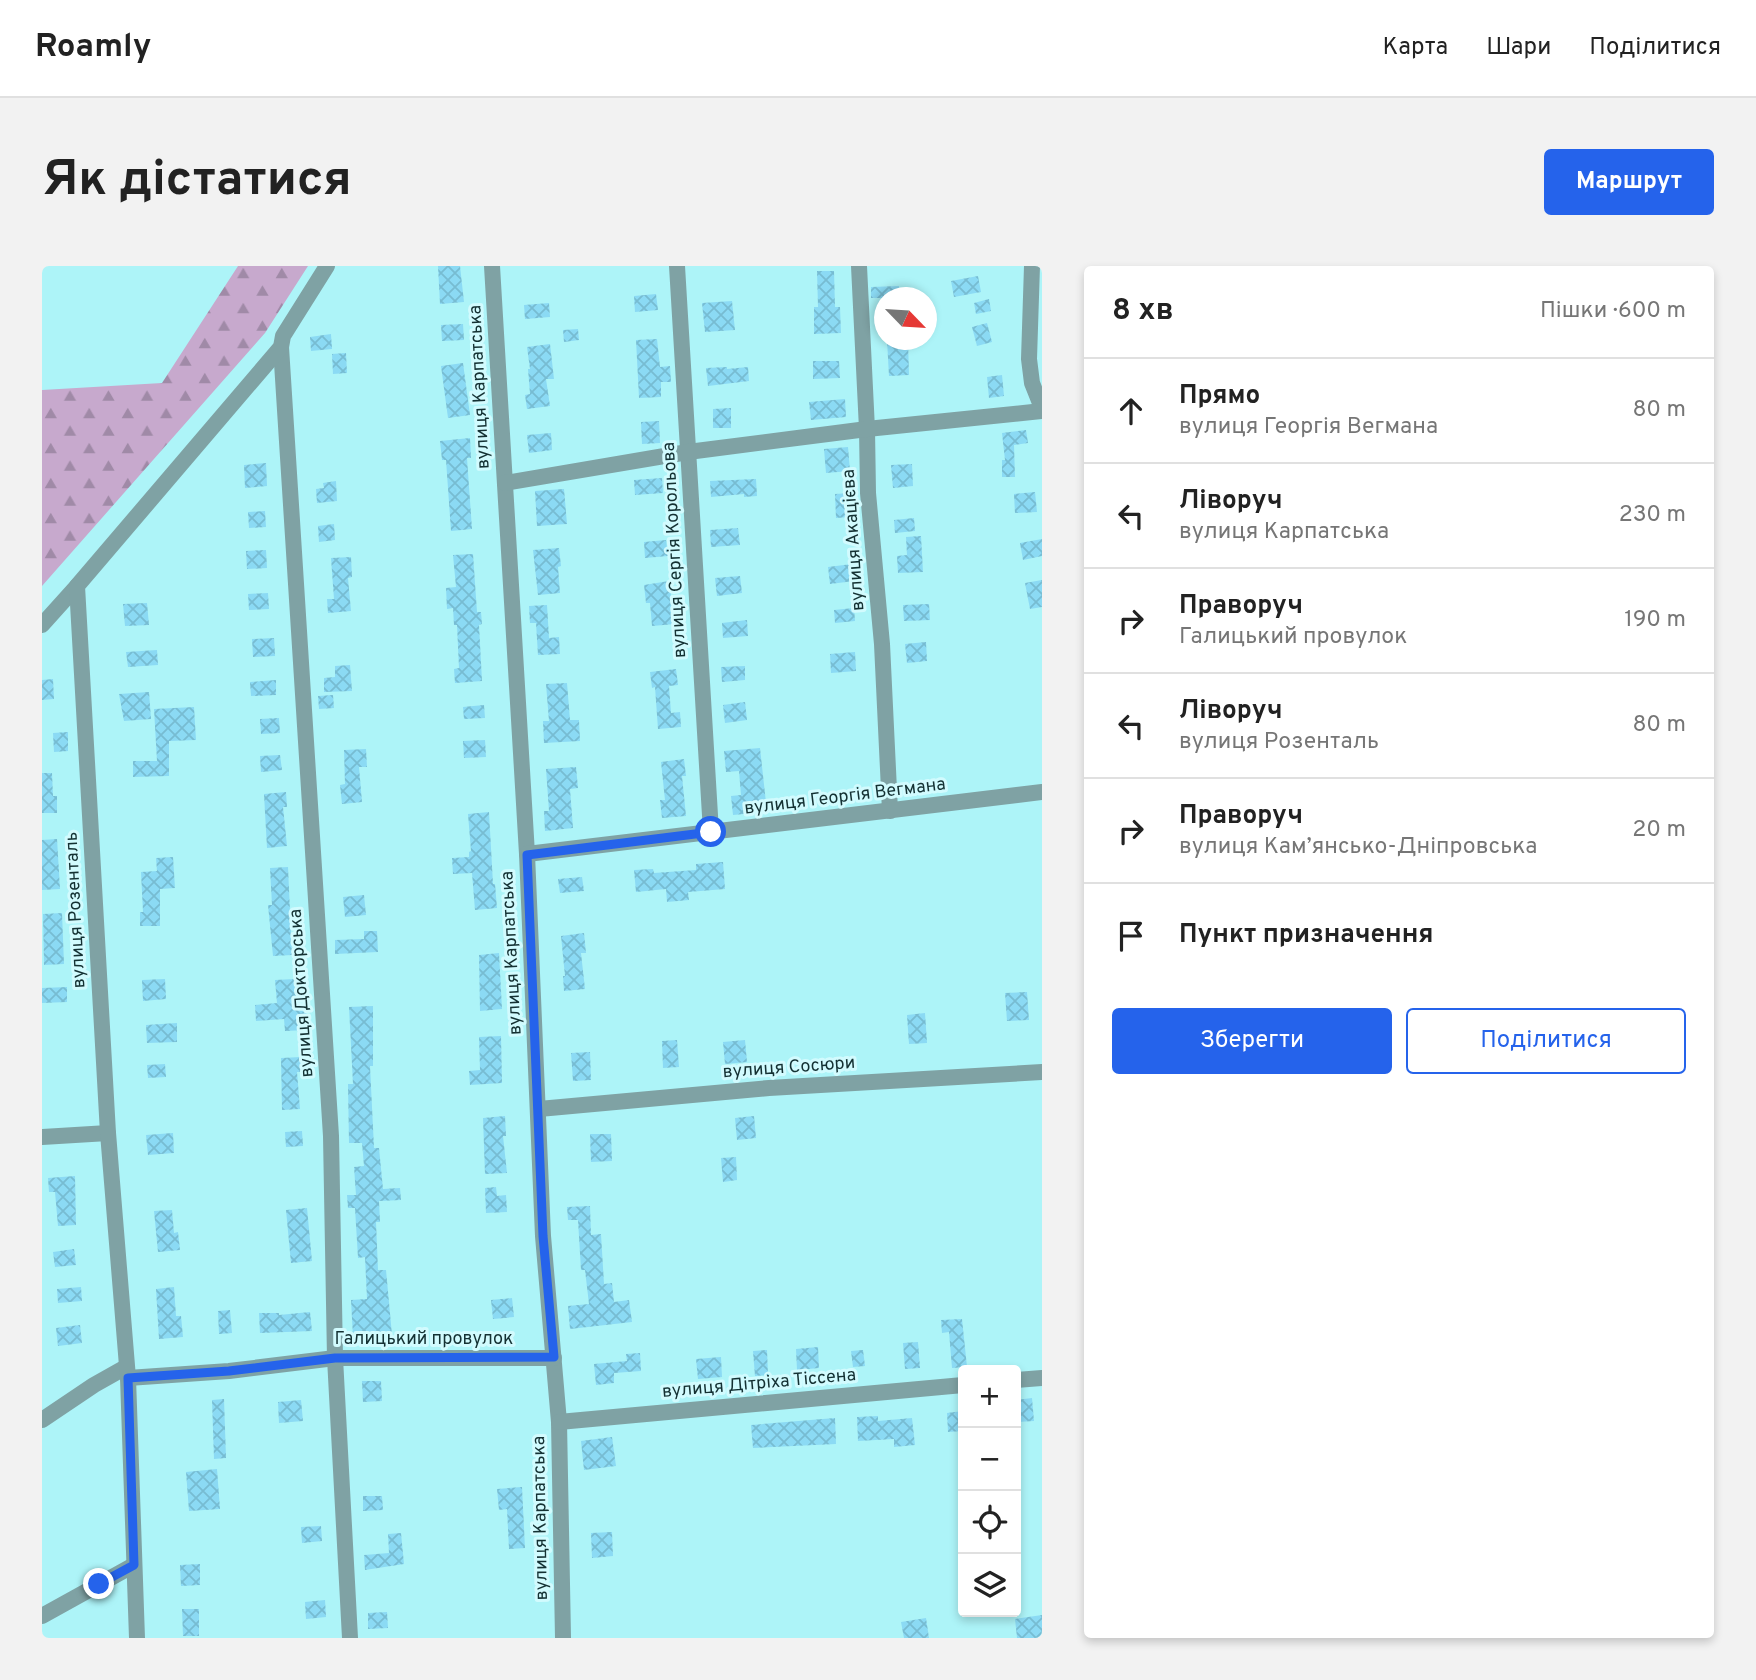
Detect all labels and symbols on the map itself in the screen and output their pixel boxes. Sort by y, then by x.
north arrow [874,287,937,350]
street label: вулиця Карпатська [464,304,496,470]
street label: вулиця Сергія Корольова [658,441,692,659]
street label: вулиця Акацієва [838,468,870,612]
street label: вулиця Георгія Вегмана [743,773,947,821]
route start [695,816,726,847]
street label: вулиця Розенталь [60,831,92,989]
street label: вулиця Карпатська [496,870,528,1036]
street label: вулиця Докторська [285,908,319,1078]
street label: вулиця Сосюри [722,1052,856,1084]
street label: Галицький провулок [335,1328,513,1351]
street label: вулиця Дітріха Тіссена [661,1364,857,1404]
street label: вулиця Карпатська [528,1436,554,1600]
route end [83,1568,114,1599]

